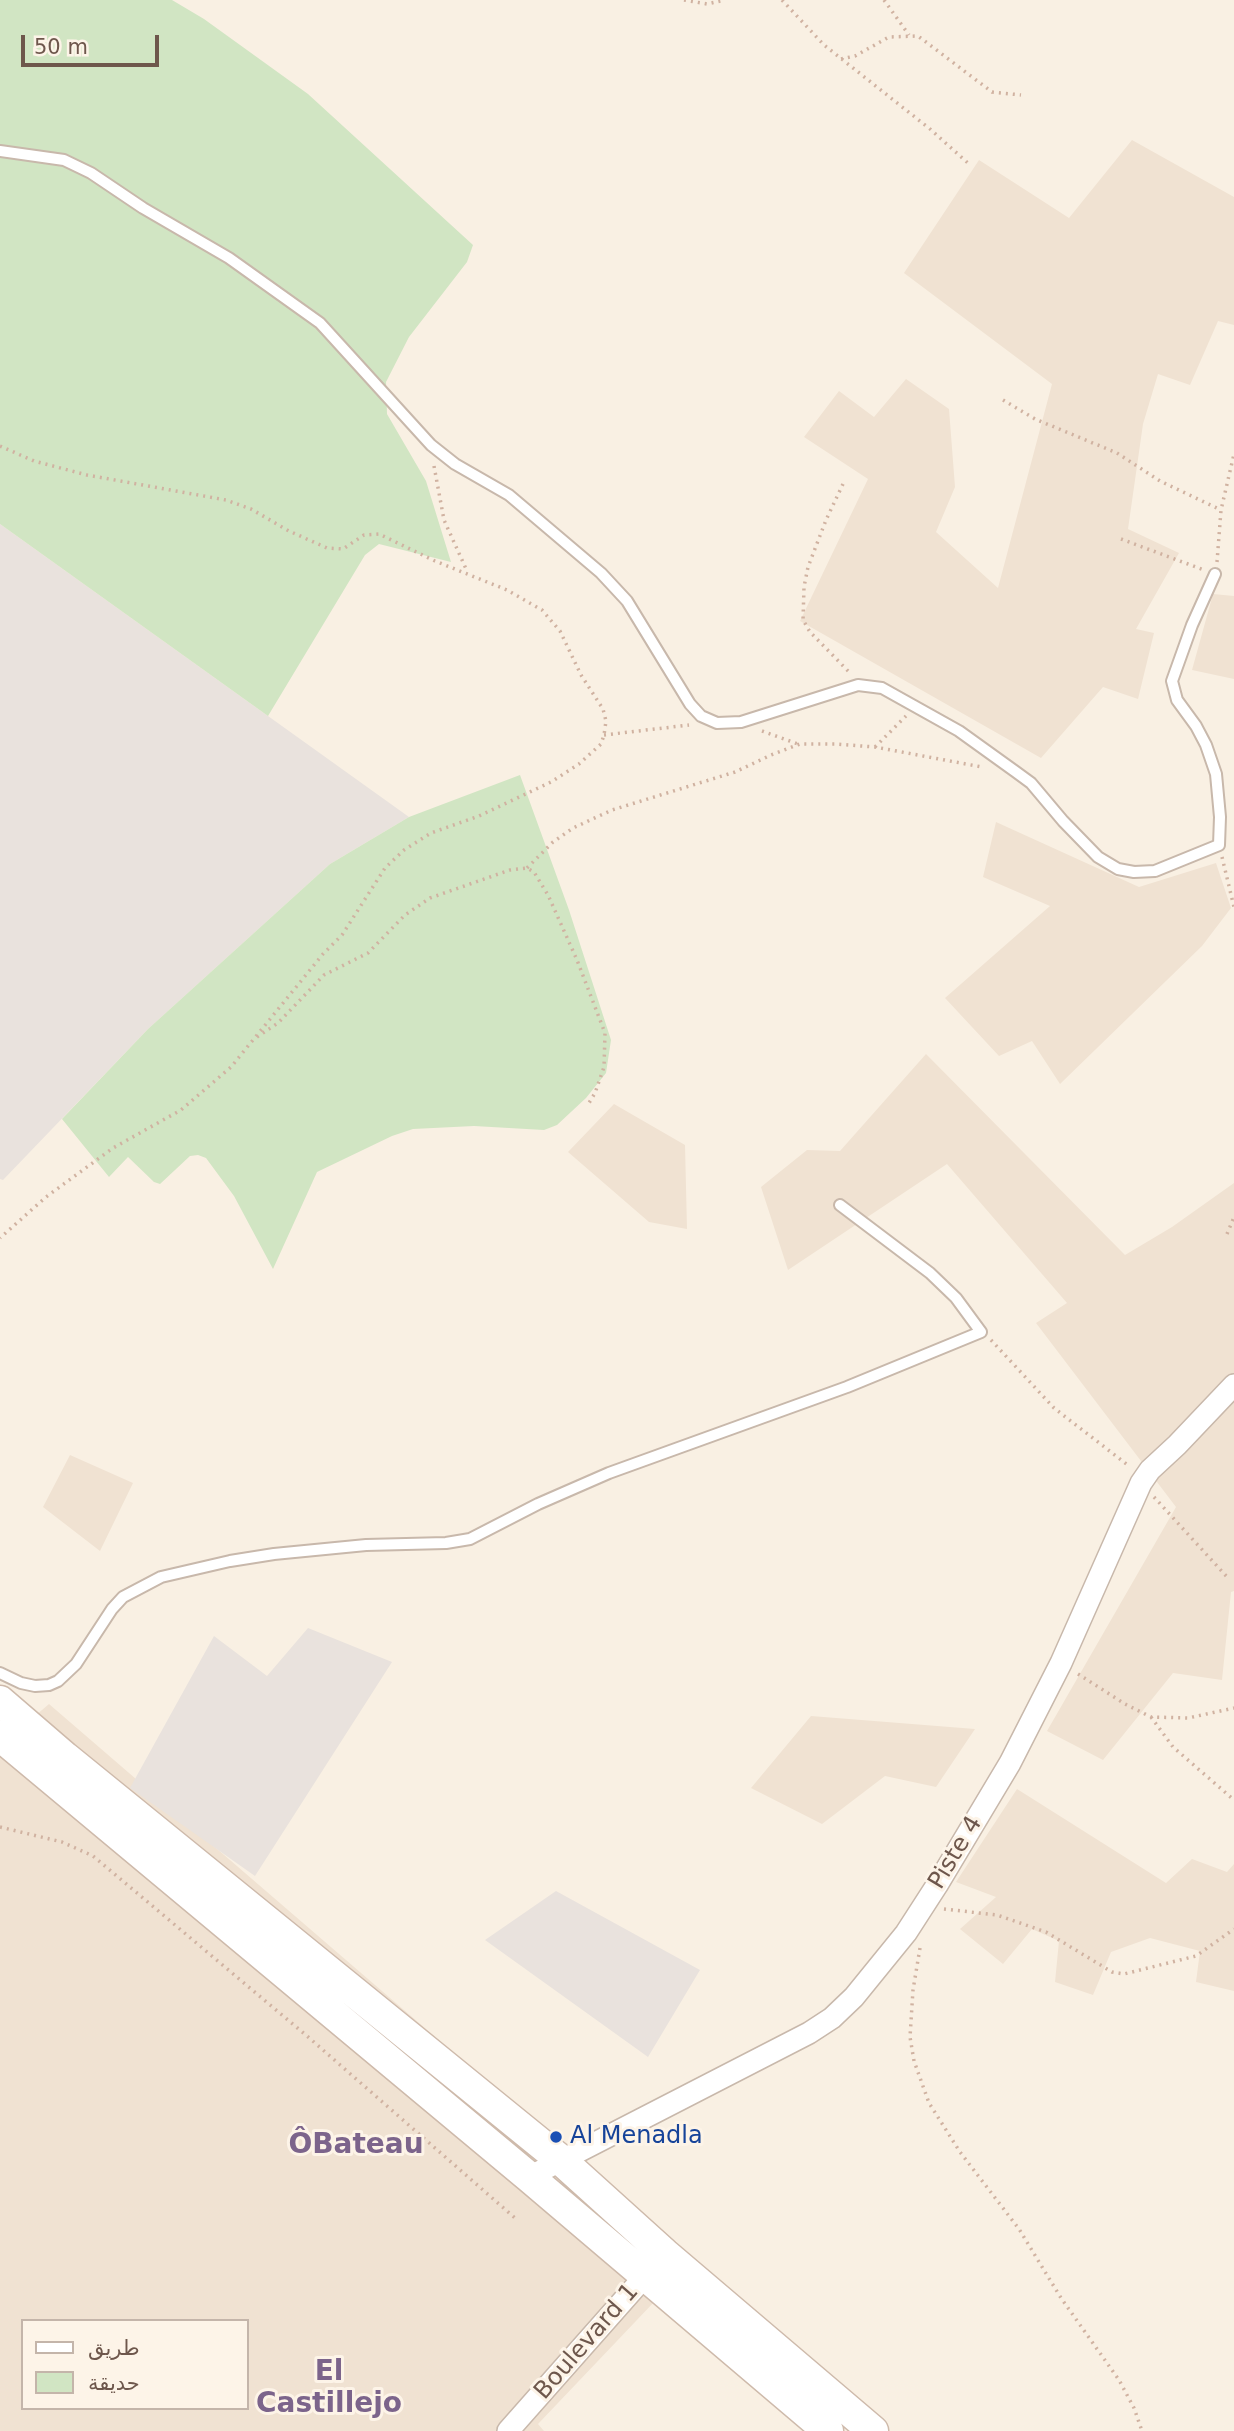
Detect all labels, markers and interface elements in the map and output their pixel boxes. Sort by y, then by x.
scale bar [24,21,163,65]
text: 50 m [34,35,88,59]
street label: Piste 4 [923,1811,989,1895]
place label: Al Menadla [570,2123,703,2151]
district label: ÔBateau [288,2129,424,2163]
marker: Al Menadla [548,2129,564,2145]
street label: Boulevard 1 [529,2278,645,2406]
legend [21,2319,248,2410]
text: طريق [88,2336,140,2360]
district label: El Castillejo [256,2356,402,2422]
text: حديقة [88,2371,140,2395]

